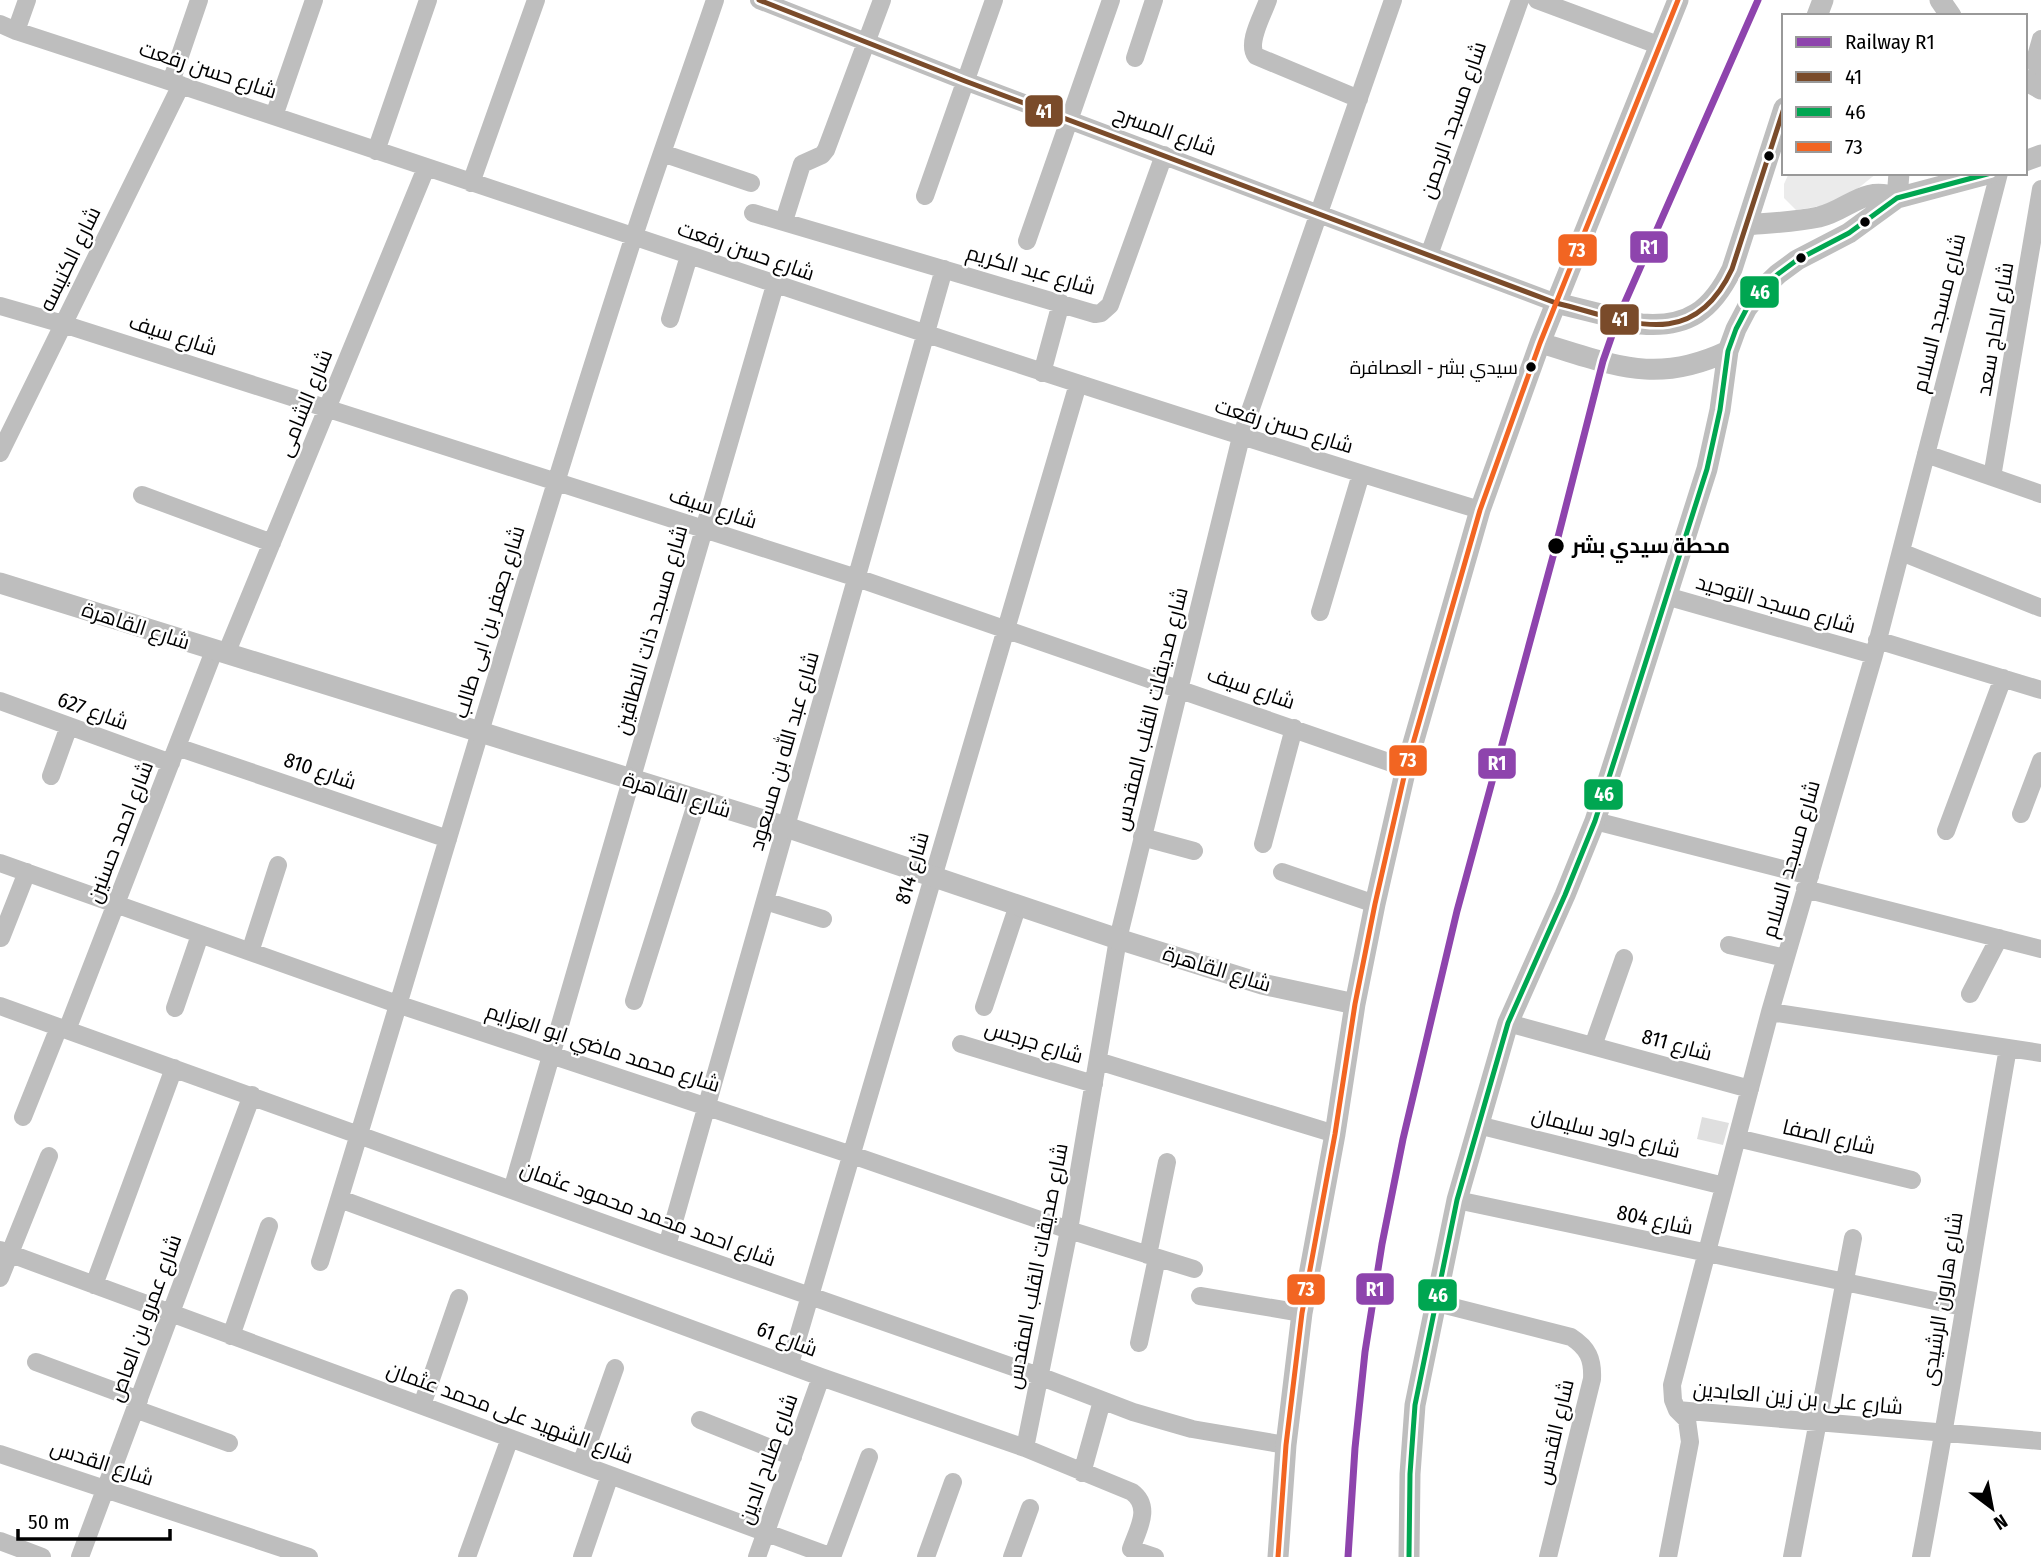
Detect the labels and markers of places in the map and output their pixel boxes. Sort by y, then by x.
unlabelled marker [1762,149,1776,163]
unlabelled marker [1858,215,1872,229]
unlabelled marker [1794,251,1808,265]
place label: سيدي بشر - العصافرة [1350,356,1518,382]
marker: سيدي بشر - العصافرة [1524,360,1538,374]
place label: محطة سيدي بشر [1571,533,1730,563]
marker: محطة سيدي بشر [1546,536,1566,556]

